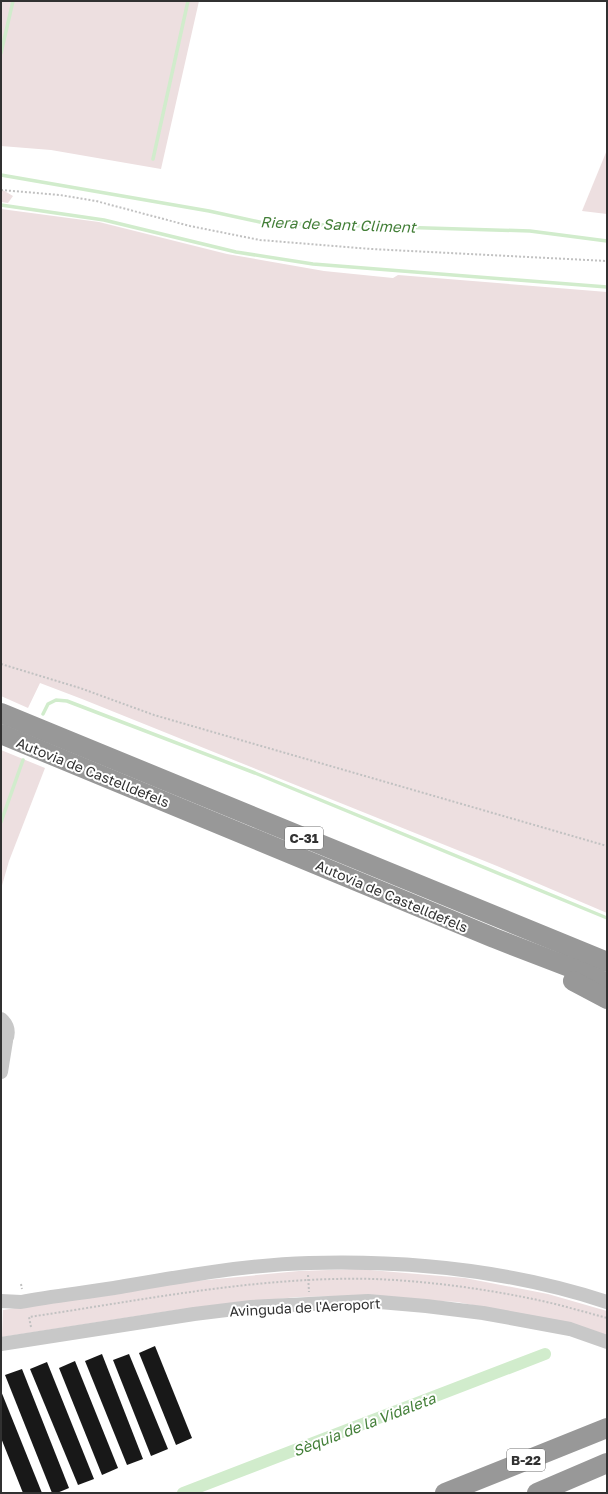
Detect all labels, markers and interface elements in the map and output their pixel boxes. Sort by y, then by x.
water label: Riera de Sant Climent [260,212,418,236]
street label: Autovia de Castelldefels [14,733,172,811]
road number: C-31 [285,827,323,849]
street label: Autovia de Castelldefels [313,856,471,936]
street label: Avinguda de l'Aeroport [229,1295,381,1319]
water label: Sèquia de la Vidaleta [290,1388,438,1459]
road number: B-22 [507,1449,545,1471]

